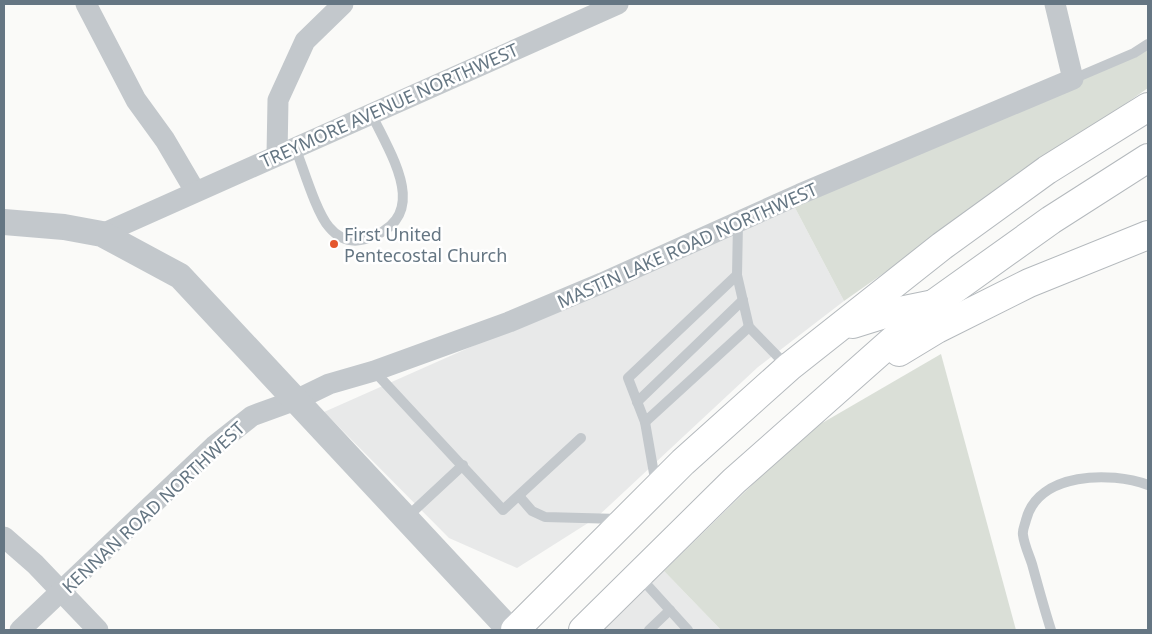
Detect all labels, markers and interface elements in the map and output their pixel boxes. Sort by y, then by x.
street label: TREYMORE AVENUE NORTHWEST [256,37,522,173]
street label: MASTIN LAKE ROAD NORTHWEST [553,177,821,313]
place label: First United Pentecostal Church [344,222,507,267]
marker: First United Pentecostal Church [328,238,340,250]
street label: KENNAN ROAD NORTHWEST [56,416,250,598]

